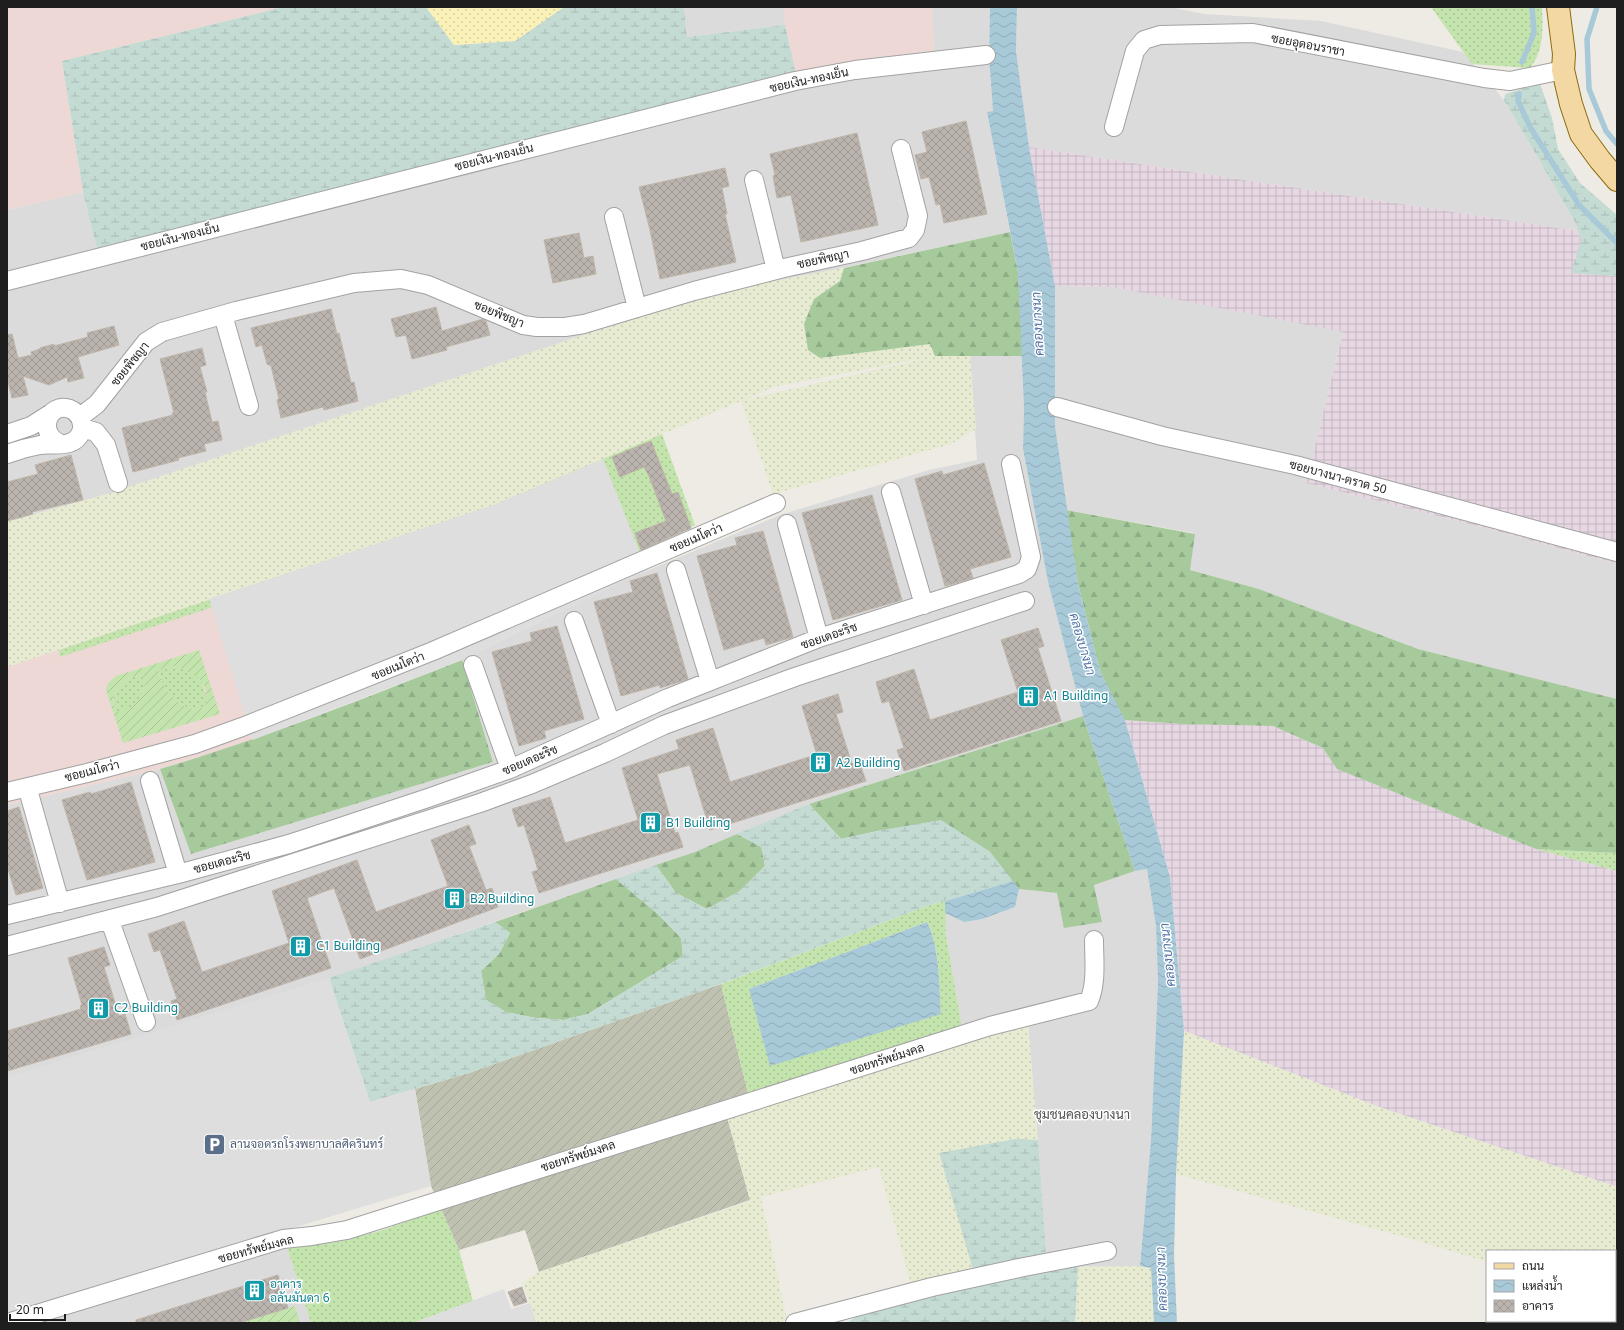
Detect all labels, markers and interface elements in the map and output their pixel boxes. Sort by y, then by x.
street label: ซอยอุดอนราชา [1270,29,1346,61]
street label: ซอยเงิน-ทองเย็น [768,63,850,96]
street label: ซอยเงิน-ทองเย็น [453,138,535,175]
street label: ซอยเงิน-ทองเย็น [139,218,221,255]
street label: ซอยพิชญา [795,245,851,272]
water label: คลองบางนา [1026,292,1048,356]
street label: ซอยพิชญา [471,296,527,331]
street label: ซอยพิชญา [106,338,153,390]
street label: ซอยบางนา-ตราด 50 [1287,455,1389,498]
street label: ซอยเมโดว่า [667,519,725,556]
water label: คลองบางนา [1066,611,1100,677]
street label: ซอยเดอะริช [798,618,859,653]
street label: ซอยเมโดว่า [369,647,427,684]
building icon: A1 Building [1016,683,1042,709]
place label: A1 Building [1044,687,1108,704]
street label: ซอยเดอะริช [499,740,560,779]
building icon: A2 Building [807,750,833,776]
place label: A2 Building [836,754,900,771]
street label: ซอยเมโดว่า [63,755,121,786]
building icon: B1 Building [638,810,664,836]
place label: B1 Building [666,814,730,831]
street label: ซอยเดอะริช [191,846,252,877]
building icon: B2 Building [441,886,467,912]
place label: B2 Building [470,890,534,907]
water label: คลองบางนา [1155,922,1179,988]
building icon: C1 Building [288,933,314,959]
place label: C1 Building [316,937,380,954]
building icon: C2 Building [85,995,111,1021]
place label: C2 Building [114,999,178,1016]
street label: ซอยทรัพย์มงคล [847,1038,926,1079]
district label: ชุมชนคลองบางนา [1034,1105,1130,1124]
parking icon: ลานจอดรถโรงพยาบาลศิครินทร์ [202,1131,228,1157]
place label: ลานจอดรถโรงพยาบาลศิครินทร์ [230,1135,383,1152]
street label: ซอยทรัพย์มงคล [538,1135,617,1176]
street label: ซอยทรัพย์มงคล [216,1230,296,1267]
water label: คลองบางนา [1151,1247,1171,1311]
legend [1486,1250,1616,1322]
text: ถนน [1522,1257,1545,1274]
place label: อาคาร อลันมันดา 6 [270,1275,330,1306]
text: แหล่งน้ำ [1522,1275,1562,1294]
building icon: อาคาร อลันมันดา 6 [242,1278,268,1304]
scale bar [10,1296,65,1322]
text: อาคาร [1522,1297,1554,1314]
text: 20 m [16,1301,44,1318]

